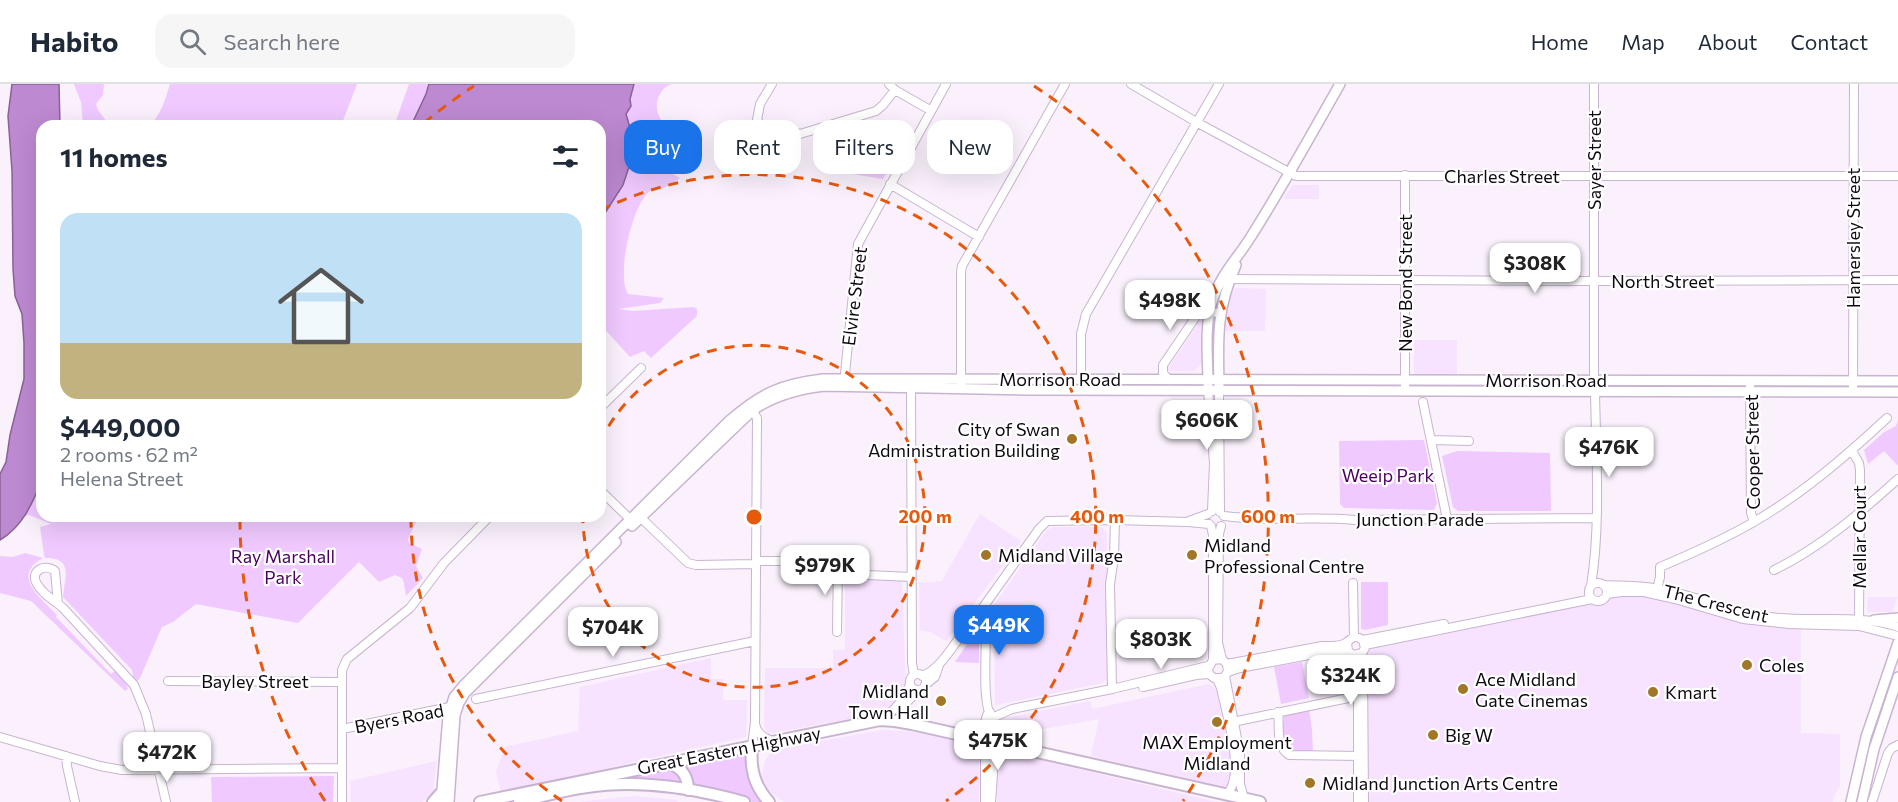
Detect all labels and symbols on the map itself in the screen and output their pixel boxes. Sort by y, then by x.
street label: Sayer Street [1583,110,1605,210]
street label: Charles Street [1444,165,1560,187]
street label: Hamersley Street [1842,168,1864,308]
street label: New Bond Street [1394,214,1416,352]
pin: $308K [1493,243,1577,294]
street label: Elvire Street [837,245,871,347]
street label: North Street [1611,270,1715,292]
pin: $498K [1128,280,1212,331]
street label: Morrison Road [999,368,1121,390]
street label: Morrison Road [1485,369,1607,391]
street label: Cooper Street [1740,394,1764,510]
pin: $606K [1165,400,1249,451]
place label: City of Swan Administration Building [868,418,1060,461]
pin: $476K [1567,427,1651,478]
marker: City of Swan Administration Building [1065,432,1079,446]
park label: Weeip Park [1342,464,1434,486]
street label: Mellar Court [1848,485,1870,589]
text: 200 m [898,505,952,527]
text: 400 m [1070,505,1124,527]
text: 600 m [1241,505,1295,527]
centre of rings [744,507,764,527]
street label: Junction Parade [1356,508,1484,530]
place label: Midland Professional Centre [1204,534,1364,577]
place label: Midland Village [998,544,1123,566]
park label: Ray Marshall Park [231,545,335,588]
pin: $979K [783,545,867,596]
marker: Midland Village [979,548,993,562]
marker: Midland Professional Centre [1185,548,1199,562]
street label: The Crescent [1661,579,1771,627]
pin: $449K [957,605,1041,656]
pin: $704K [571,607,655,658]
pin: $803K [1119,619,1203,670]
place label: Coles [1759,654,1804,676]
pin: $324K [1309,655,1393,706]
marker: Coles [1740,658,1754,672]
place label: Ace Midland Gate Cinemas [1475,668,1588,711]
street label: Bayley Street [201,670,309,692]
place label: Midland Town Hall [848,680,929,723]
place label: Kmart [1665,681,1717,703]
marker: Ace Midland Gate Cinemas [1456,682,1470,696]
marker: Kmart [1646,685,1660,699]
marker: Midland Town Hall [934,694,948,708]
street label: Byers Road [352,699,446,737]
marker: MAX Employment Midland [1210,715,1224,729]
pin: $475K [956,720,1040,771]
street label: Great Eastern Highway [635,721,823,779]
place label: Big W [1445,724,1493,746]
marker: Big W [1426,728,1440,742]
place label: MAX Employment Midland [1142,731,1292,774]
pin: $472K [125,732,209,783]
place label: Midland Junction Arts Centre [1322,772,1558,794]
marker: Midland Junction Arts Centre [1303,776,1317,790]

